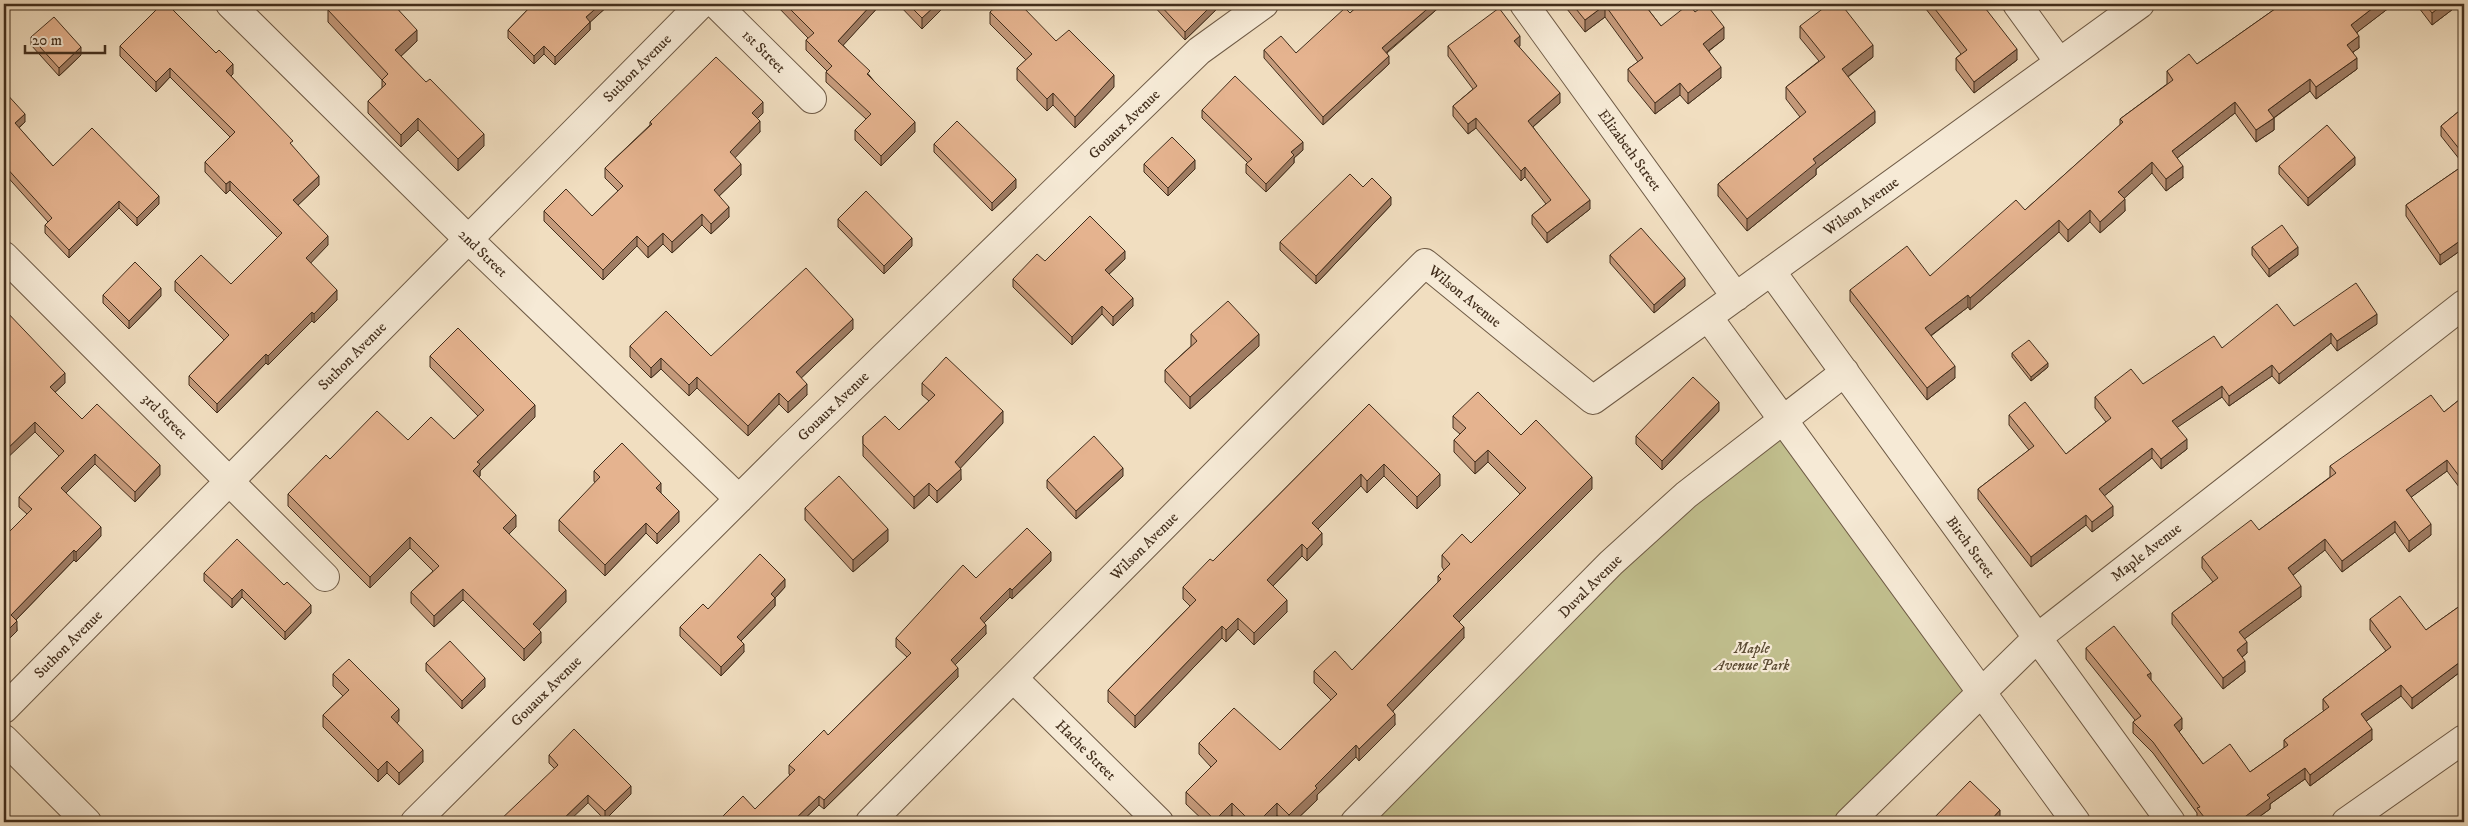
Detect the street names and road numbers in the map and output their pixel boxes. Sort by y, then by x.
street label: 1st Street [738,26,790,77]
street label: Suthon Avenue [599,30,676,107]
street label: Gouaux Avenue [1084,85,1164,163]
street label: Elizabeth Street [1594,106,1666,195]
street label: Wilson Avenue [1819,173,1903,241]
street label: 2nd Street [454,225,511,282]
street label: Wilson Avenue [1423,260,1505,332]
street label: Suthon Avenue [314,318,391,395]
street label: Gouaux Avenue [793,367,873,445]
street label: 3rd Street [138,389,192,443]
street label: Wilson Avenue [1106,508,1182,585]
street label: Birch Street [1942,513,2000,582]
street label: Maple Avenue [2107,519,2186,586]
street label: Duval Avenue [1555,551,1626,622]
street label: Suthon Avenue [30,606,107,683]
street label: Gouaux Avenue [507,652,586,731]
street label: Hache Street [1051,716,1120,785]

